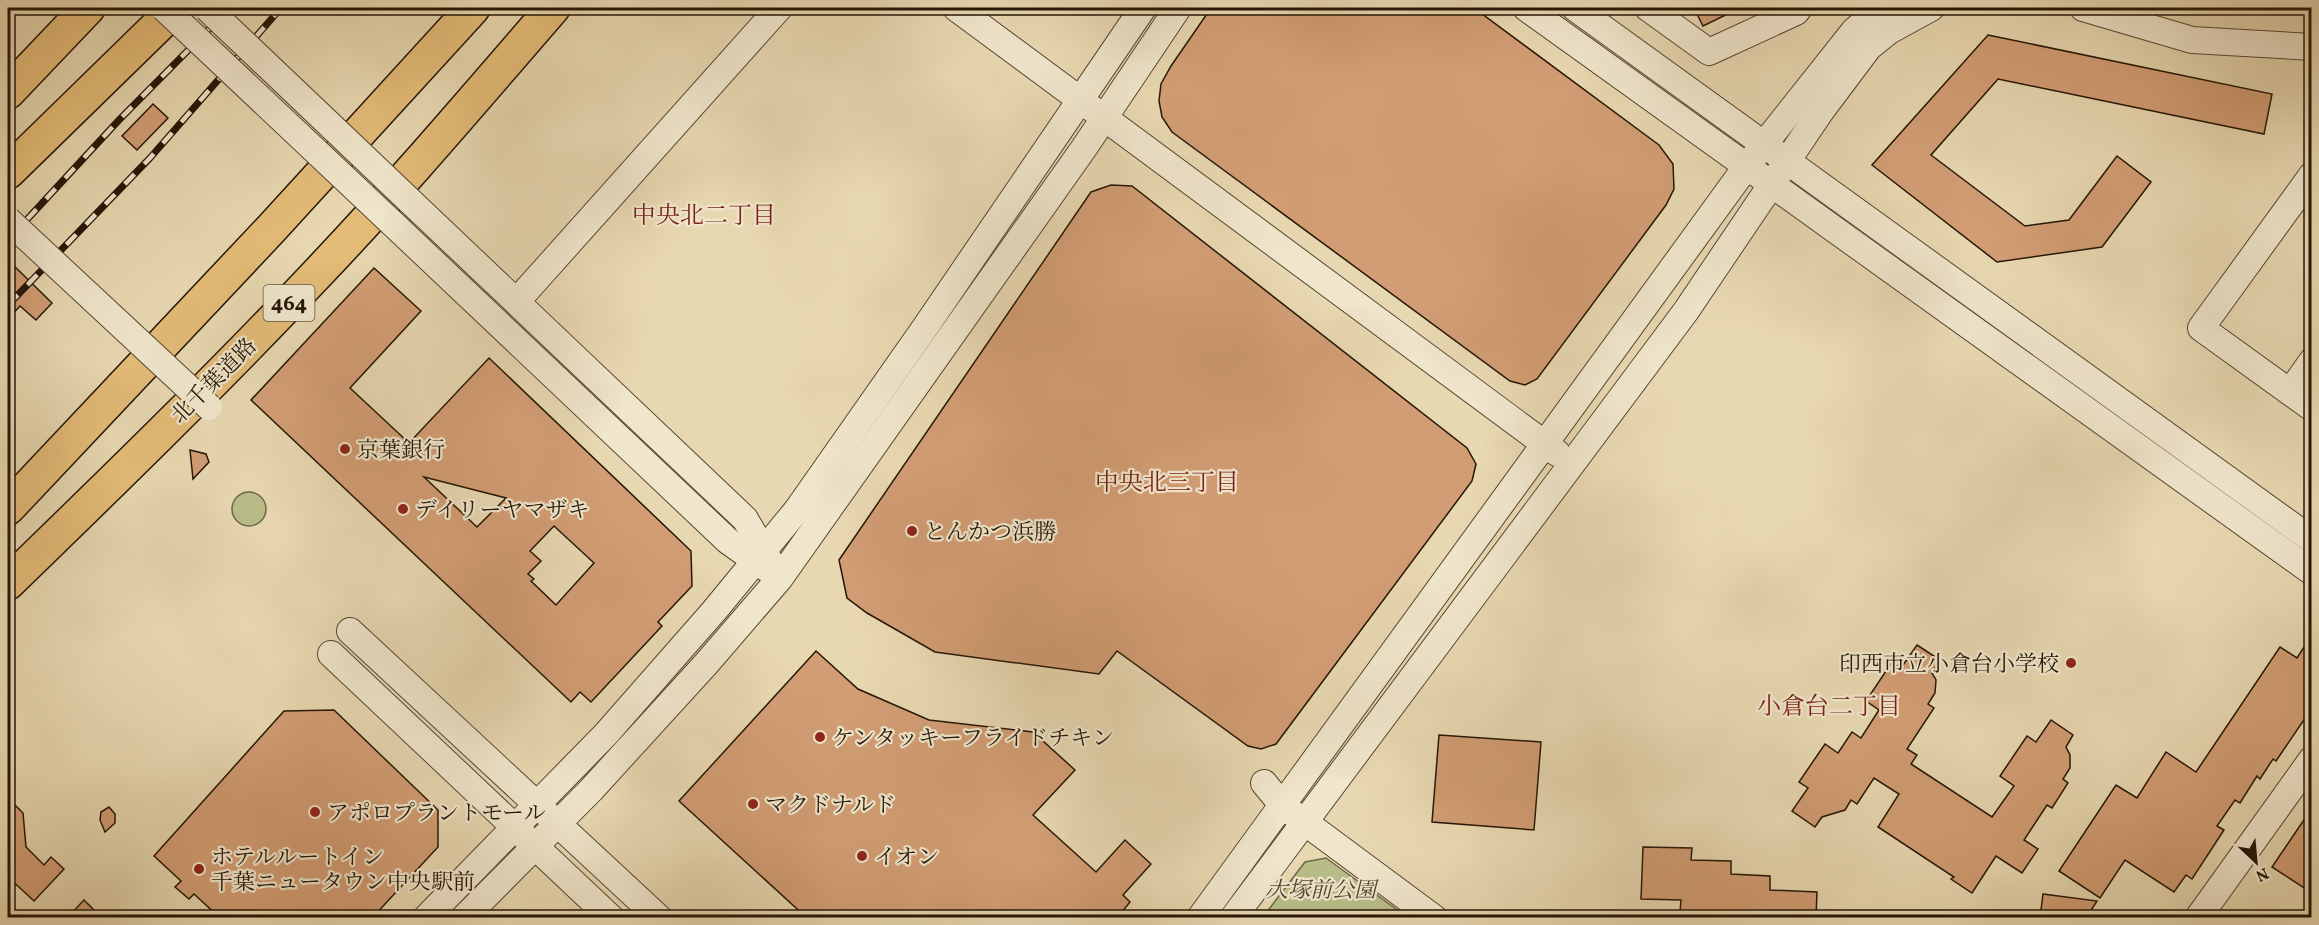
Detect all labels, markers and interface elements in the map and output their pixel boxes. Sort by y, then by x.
district label: 中央北二丁目 [632,200,776,234]
road number: 464 [264,285,314,321]
street label: 北千葉道路 [165,332,265,432]
place label: 京葉銀行 [357,436,445,467]
marker: 京葉銀行 [338,442,352,456]
district label: 中央北三丁目 [1095,467,1239,501]
place label: デイリーヤマザキ [415,496,589,527]
marker: デイリーヤマザキ [396,502,410,516]
place label: とんかつ浜勝 [924,518,1056,549]
marker: とんかつ浜勝 [905,524,919,538]
place label: 印西市立小倉台小学校 [1839,650,2059,681]
marker: 印西市立小倉台小学校 [2064,656,2078,670]
district label: 小倉台二丁目 [1757,691,1901,725]
place label: ケンタッキーフライドチキン [832,724,1114,755]
marker: ケンタッキーフライドチキン [813,730,827,744]
place label: マクドナルド [765,791,896,822]
marker: マクドナルド [746,797,760,811]
place label: アポロプラントモール [327,799,546,830]
marker: アポロプラントモール [308,805,322,819]
north arrow [2226,832,2286,892]
place label: ホテルルートイン 千葉ニュータウン中央駅前 [211,843,475,899]
place label: イオン [874,843,939,874]
marker: イオン [855,849,869,863]
text: N [2251,861,2272,886]
marker: ホテルルートイン 千葉ニュータウン中央駅前 [192,862,206,876]
park label: 大塚前公園 [1266,876,1379,907]

